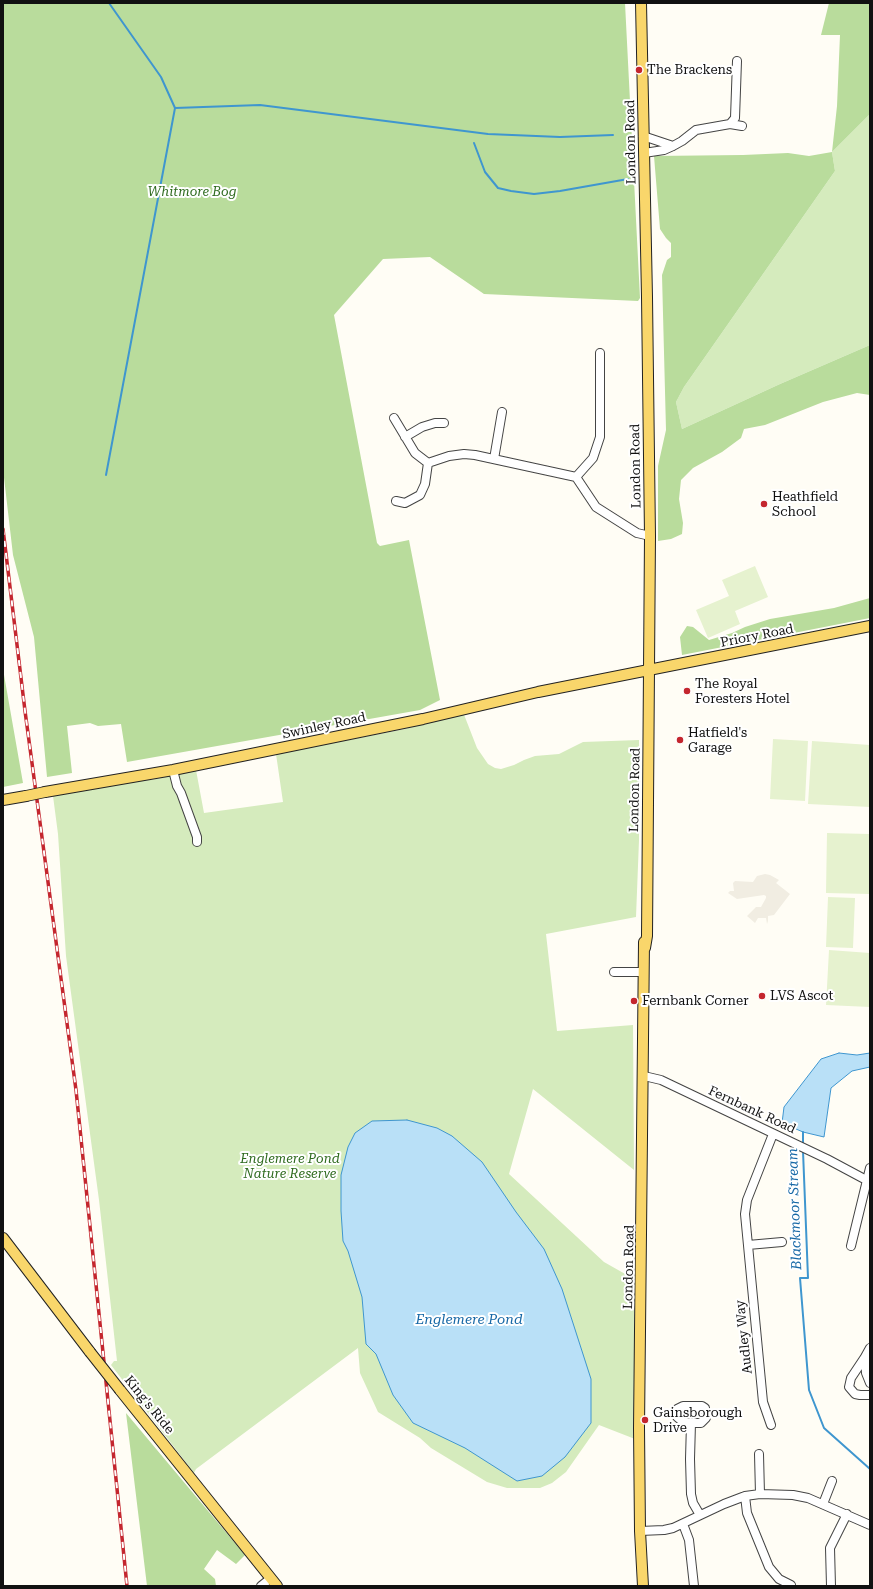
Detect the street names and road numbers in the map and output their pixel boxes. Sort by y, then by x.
street label: London Road [622,100,640,184]
street label: London Road [627,424,645,508]
street label: Priory Road [719,621,795,651]
street label: Swinley Road [281,710,367,742]
street label: London Road [626,748,644,832]
street label: Fernbank Road [706,1083,798,1137]
street label: London Road [620,1225,638,1309]
street label: Audley Way [732,1299,756,1375]
street label: King's Ride [121,1373,177,1437]

